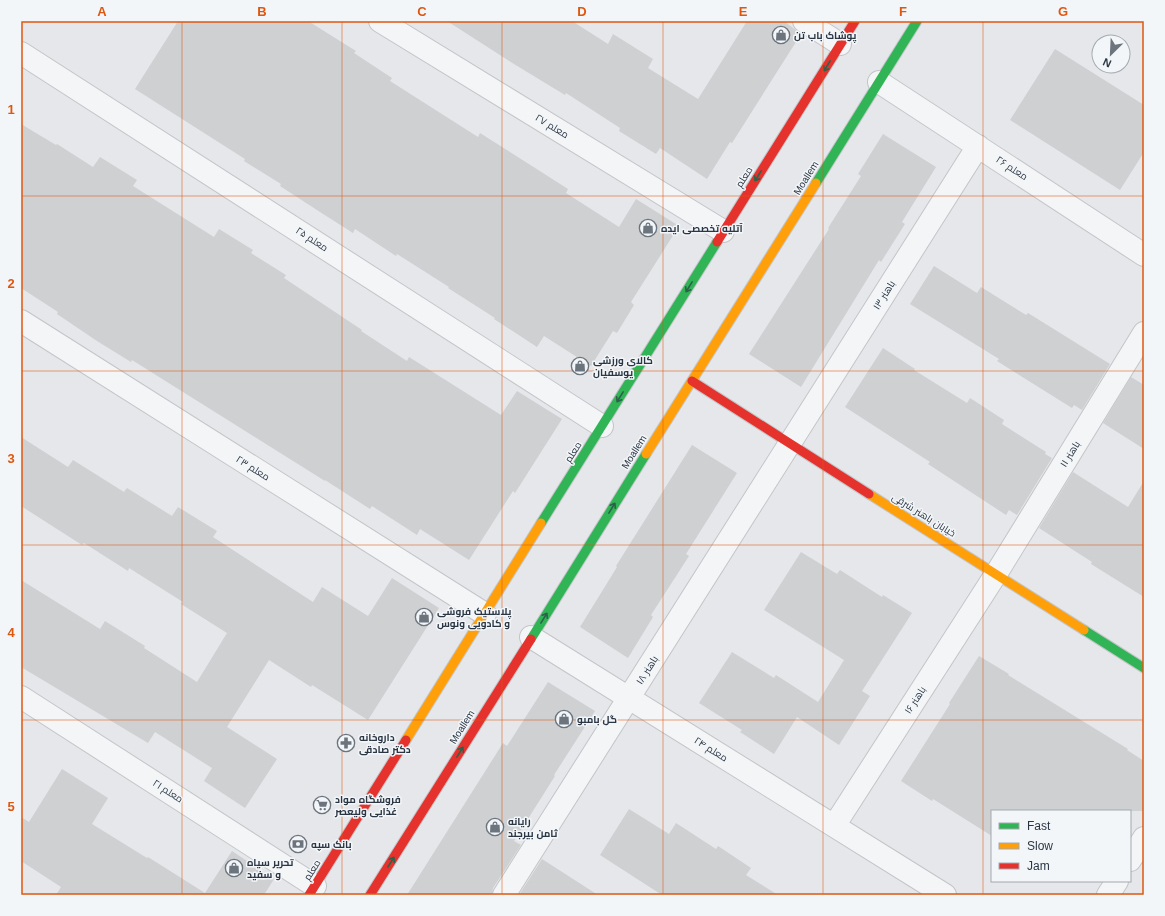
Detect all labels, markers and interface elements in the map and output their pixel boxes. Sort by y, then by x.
text: A [97,4,107,19]
text: B [257,4,267,19]
text: C [417,4,427,19]
text: D [577,4,587,19]
text: E [739,4,748,19]
text: F [899,4,907,19]
text: G [1058,4,1068,19]
shop icon: پوشاک باب تن [771,25,791,45]
place label: پوشاک باب تن [794,30,857,43]
north arrow [1091,34,1131,74]
text: N [1101,56,1113,70]
one-way arrow [822,60,830,72]
text: 1 [7,102,15,117]
street label: معلم ۲۷ [532,112,571,142]
street label: معلم ۲۶ [993,154,1030,184]
street label: Moallem [791,159,821,197]
street label: معلم [733,165,756,190]
one-way arrow [753,170,761,182]
shop icon: آتلیه تخصصی ایده [638,218,658,238]
place label: آتلیه تخصصی ایده [661,223,744,235]
street label: معلم ۲۵ [293,225,330,255]
text: 2 [7,276,15,291]
street label: باهنر ۱۳ [871,278,897,312]
one-way arrow [685,281,693,292]
place label: کالای ورزشی یوسفیان [593,355,653,379]
shop icon: کالای ورزشی یوسفیان [570,356,590,376]
one-way arrow [616,391,624,403]
street label: Moallem [619,433,649,471]
street label: باهنر ۱۱ [1058,439,1082,469]
street label: معلم [562,440,585,465]
text: 3 [7,451,15,466]
street label: معلم ۲۳ [233,453,272,484]
street label: خیابان باهنر شرقی [890,491,958,540]
one-way arrow [609,502,617,514]
place label: پلاستیک فروشی و کادویی ونوس [437,606,512,630]
shop icon: پلاستیک فروشی و کادویی ونوس [414,607,434,627]
one-way arrow [540,612,548,624]
text: 4 [7,625,15,640]
street label: باهنر ۱۸ [634,654,660,686]
street label: باهنر ۱۶ [902,684,928,716]
street label: Moallem [447,708,477,746]
shop icon: گل بامبو [554,709,574,729]
place label: گل بامبو [577,714,617,726]
place label: داروخانه دکتر صادقی [359,732,411,756]
pharmacy icon: داروخانه دکتر صادقی [336,733,356,753]
street label: معلم ۲۴ [691,734,730,765]
one-way arrow [456,746,464,758]
street label: معلم ۲۱ [150,777,185,806]
place label: فروشگاه مواد غذایی ولیعصر [334,794,401,818]
supermarket icon: فروشگاه مواد غذایی ولیعصر [312,795,332,815]
text: 5 [7,799,15,814]
legend [991,810,1131,882]
place label: رایانه ثامن بیرجند [508,816,558,840]
shop icon: رایانه ثامن بیرجند [485,817,505,837]
text: Fast [1027,819,1051,833]
bank icon: بانک سپه [288,834,308,854]
place label: بانک سپه [311,839,352,851]
text: Slow [1027,839,1053,853]
one-way arrow [387,856,395,868]
place label: تحریر سیاه و سفید [247,857,294,881]
shop icon: تحریر سیاه و سفید [224,858,244,878]
street label: معلم [301,858,324,883]
text: Jam [1027,859,1050,873]

